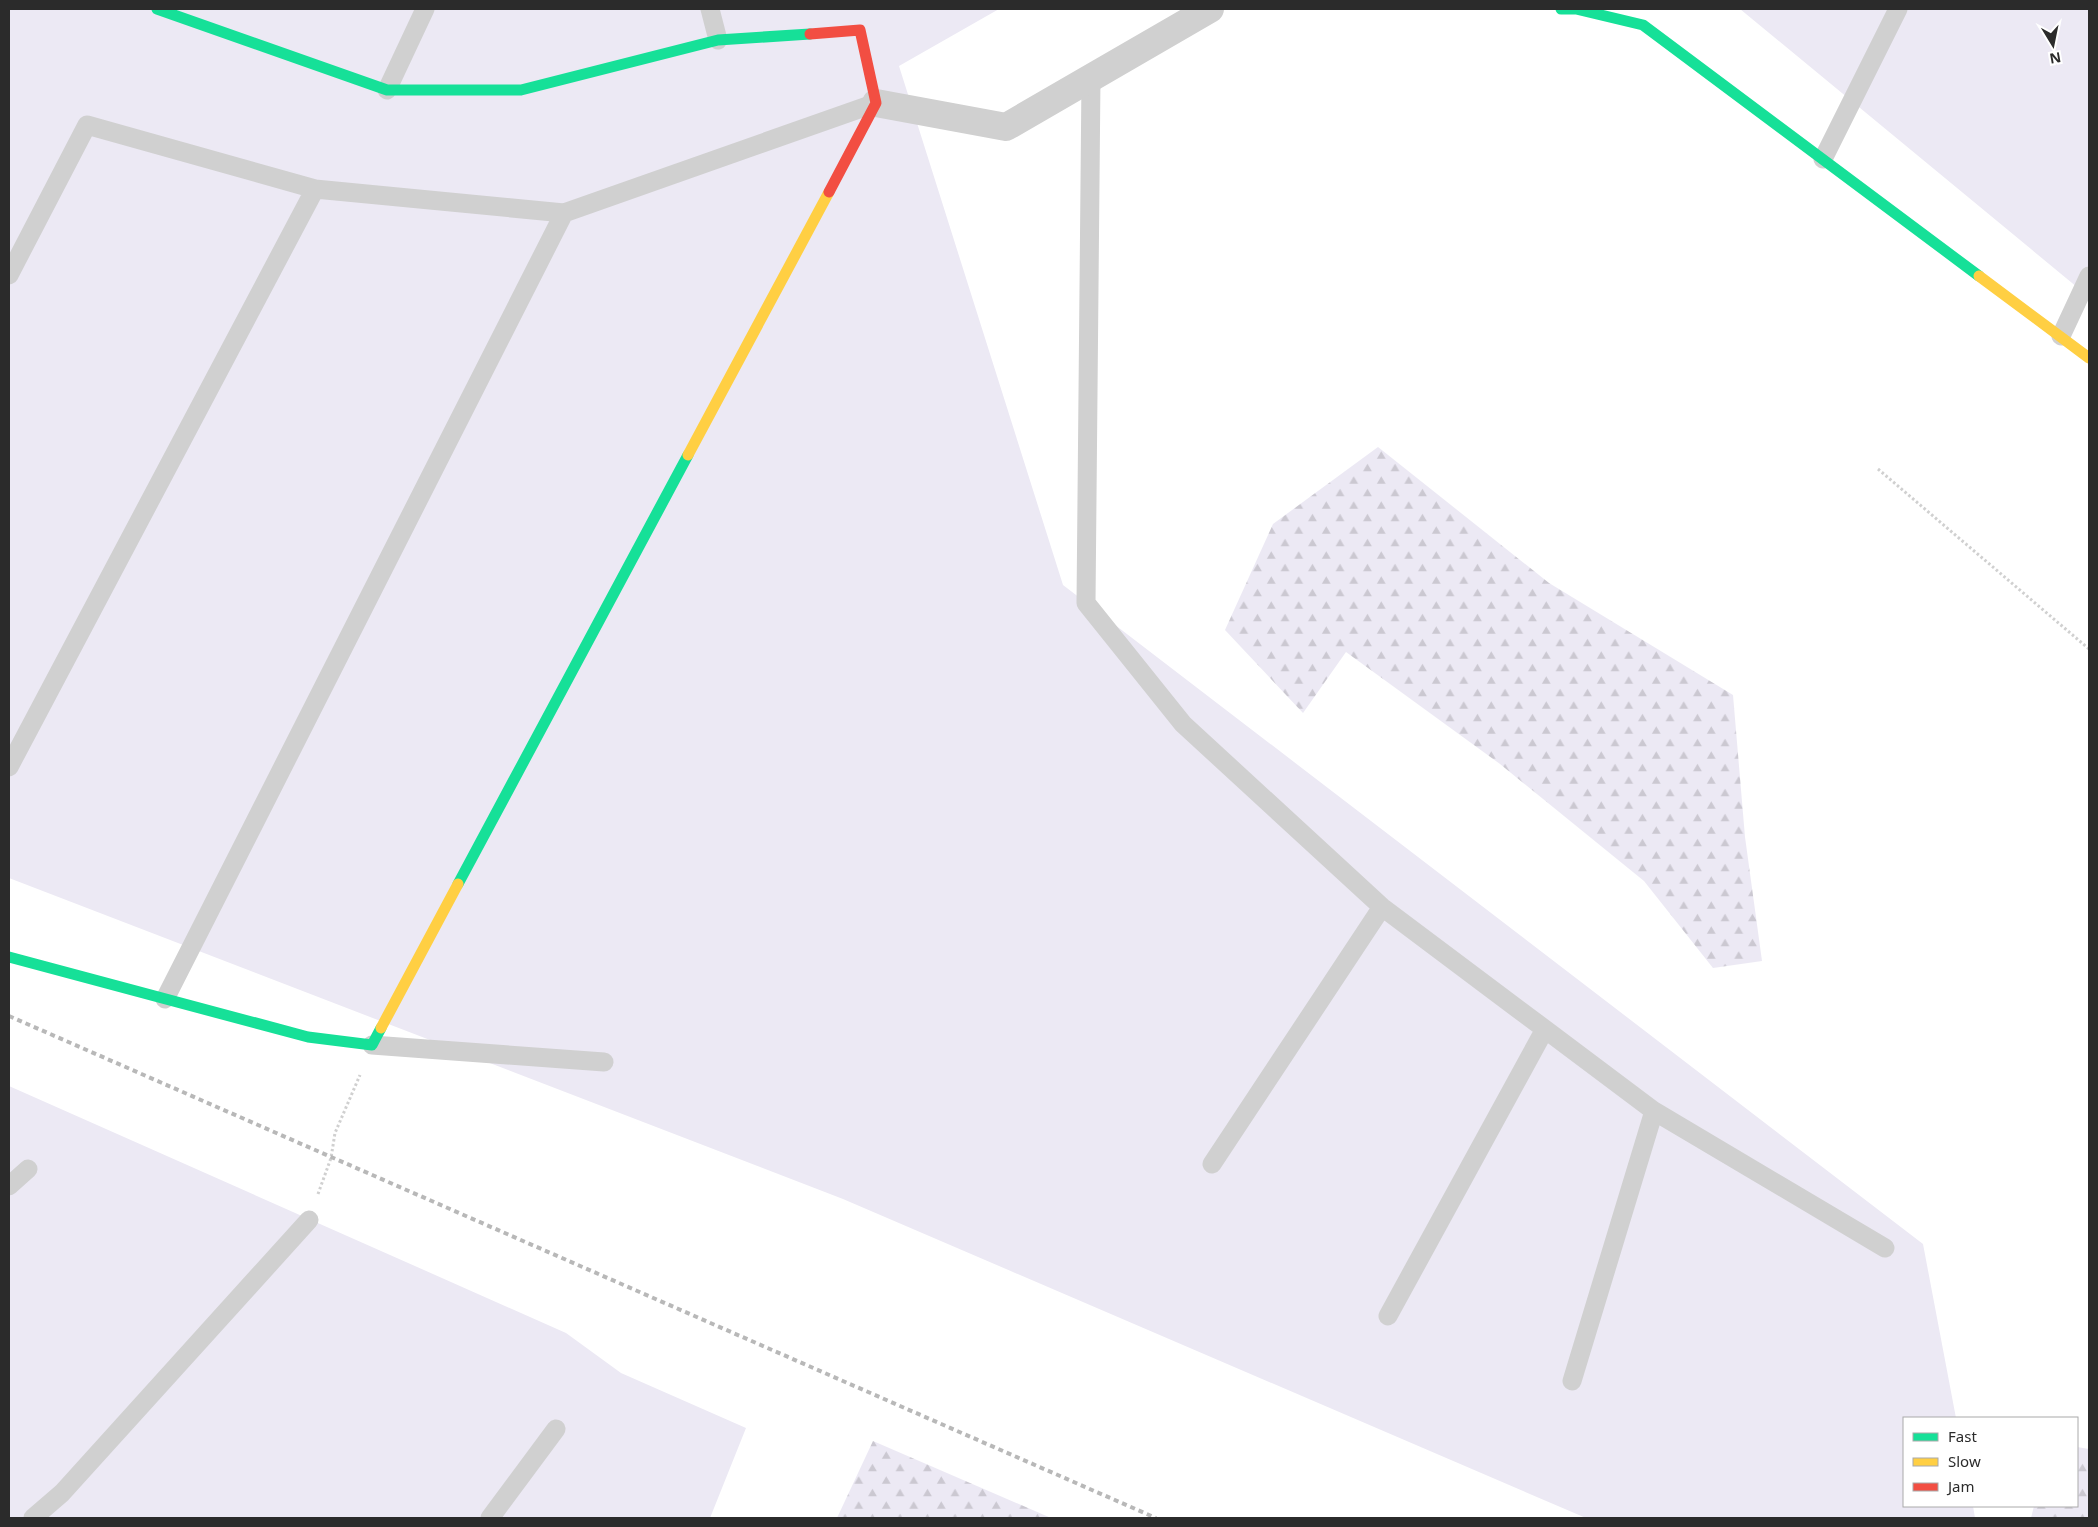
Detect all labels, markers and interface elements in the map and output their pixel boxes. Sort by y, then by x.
north arrow [2028,20,2078,70]
text: N [2048,48,2063,69]
legend [1903,1417,2078,1507]
text: Fast [1948,1426,1977,1446]
text: Slow [1948,1451,1981,1471]
text: Jam [1946,1476,1975,1496]

